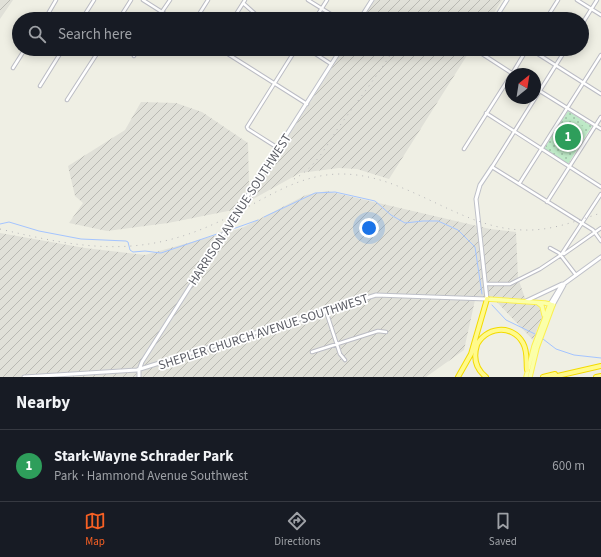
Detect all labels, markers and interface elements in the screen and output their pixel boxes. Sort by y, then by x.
search box [12,12,589,56]
icon: search [26,23,48,45]
text: Search here [58,24,132,45]
north arrow [505,68,541,104]
pin: 1 [555,122,581,152]
street label: HARRISON AVENUE SOUTHWEST [184,130,296,289]
your location [359,218,379,238]
street label: SHEPLER CHURCH AVENUE SOUTHWEST [156,289,371,374]
text: Nearby [16,391,70,415]
text: Stark-Wayne Schrader Park [54,446,233,467]
text: 1 [26,457,32,475]
text: 600 m [552,457,585,475]
text: Park · Hammond Avenue Southwest [54,467,248,485]
tab: Map [84,510,106,549]
tab: Directions [274,510,321,549]
tab: Saved [489,510,517,549]

